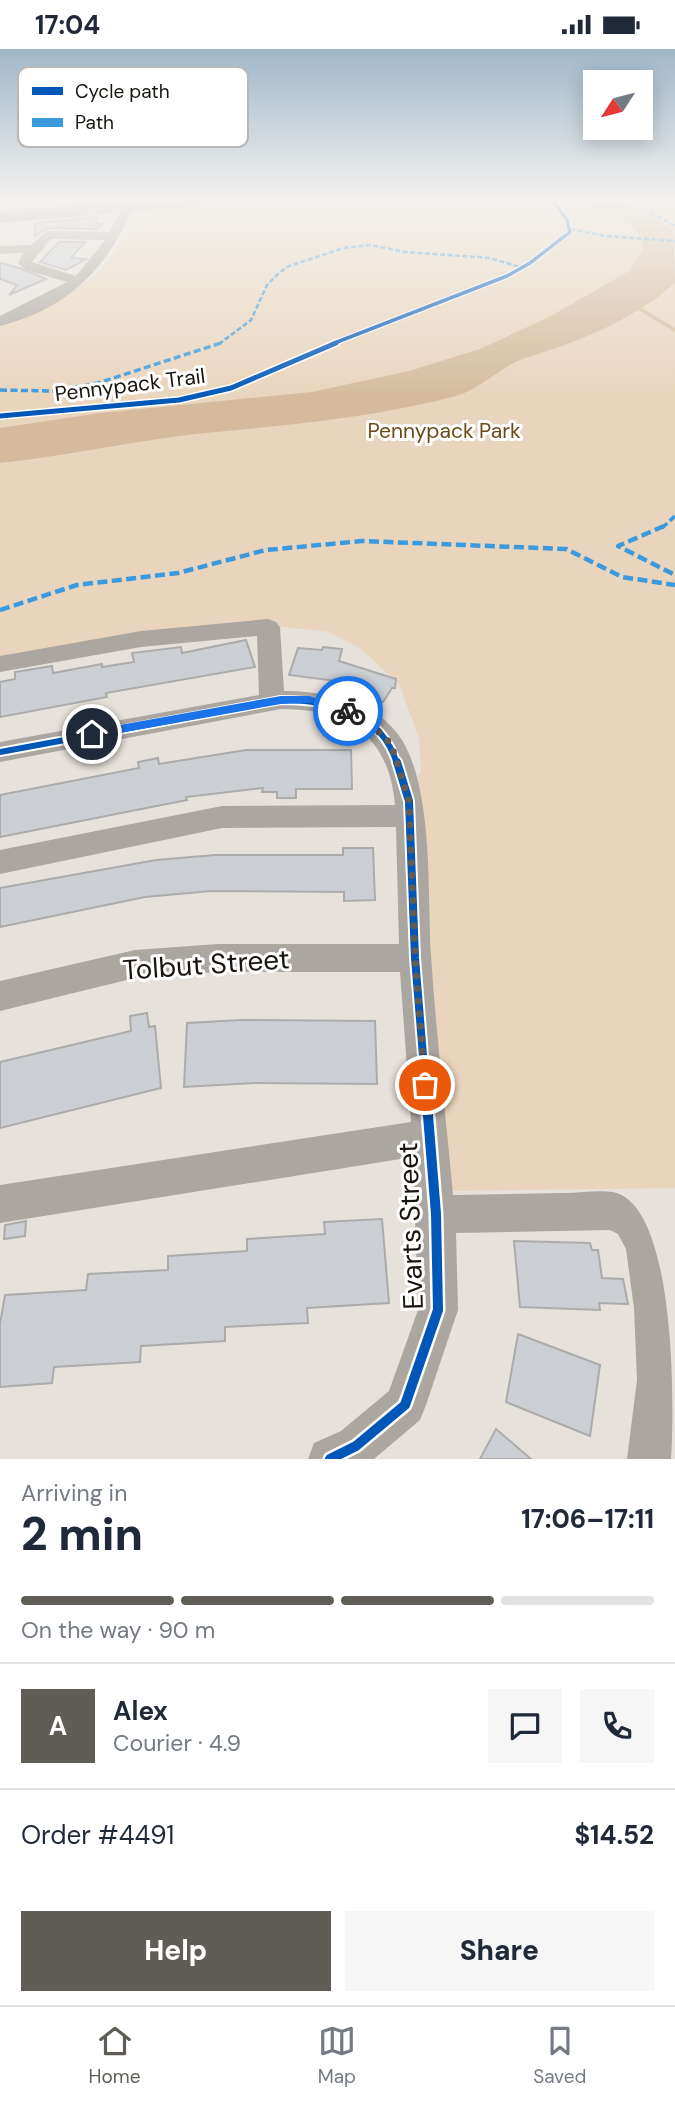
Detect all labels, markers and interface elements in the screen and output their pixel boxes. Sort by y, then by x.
text: 17:04 [35,8,100,42]
legend [18,67,248,147]
north arrow [583,70,653,140]
map controls [583,70,653,140]
text: Cycle path [75,79,170,104]
text: Path [75,110,114,135]
street label: Pennypack Trail [53,362,207,408]
park label: Pennypack Park [367,417,521,445]
courier [313,676,383,746]
icon: bike [329,692,367,730]
pin [62,704,122,764]
icon: home [73,715,111,753]
street label: Tolbut Street [121,940,291,989]
pin [395,1055,455,1115]
icon: bag [406,1066,444,1104]
street label: Evarts Street [389,1142,432,1310]
text: Arriving in [21,1478,127,1508]
text: 17:06–17:11 [521,1502,654,1536]
text: 2 min [21,1504,143,1564]
text: On the way · 90 m [21,1615,215,1645]
button: chat [488,1689,562,1763]
button: phone [580,1689,654,1763]
text: Alex [113,1694,168,1728]
text: A [49,1709,67,1743]
text: Courier · 4.9 [113,1728,241,1758]
text: Order #4491 [21,1818,174,1852]
text: $14.52 [574,1818,654,1852]
button: Help [21,1911,331,1991]
button: Share [345,1911,654,1991]
tab: Home [89,2022,141,2089]
tab: Map [318,2022,356,2089]
tab: Saved [533,2022,586,2089]

